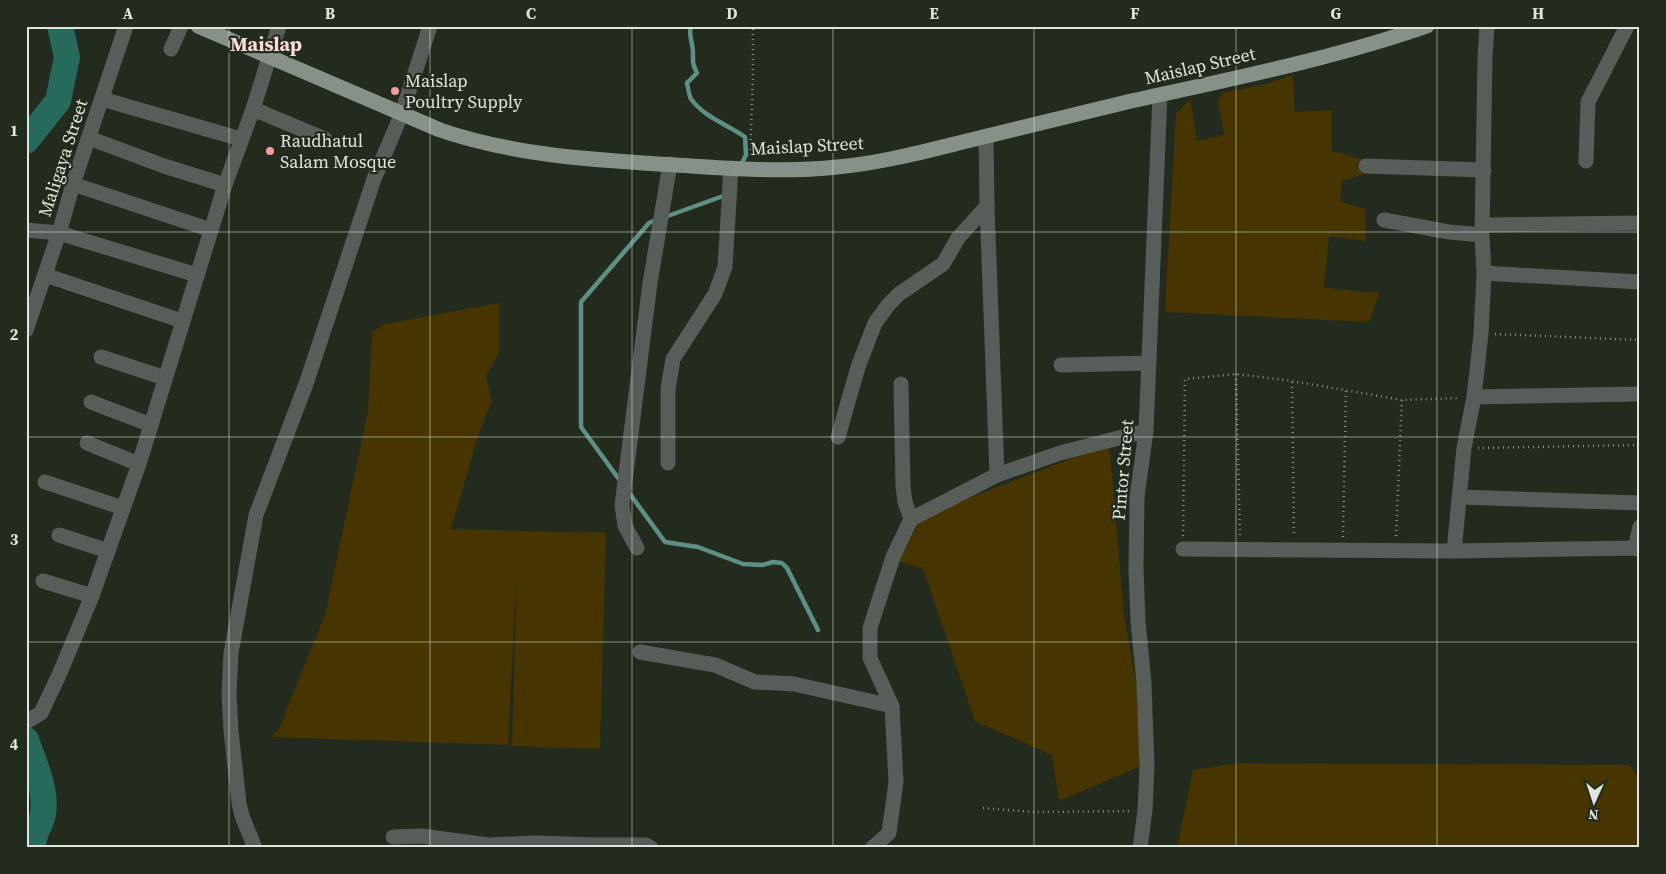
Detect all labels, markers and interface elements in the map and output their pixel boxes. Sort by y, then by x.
text: A [123,2,134,24]
text: B [325,2,336,24]
text: C [526,2,536,24]
text: D [726,2,738,24]
text: E [929,2,939,24]
text: F [1130,2,1140,24]
text: G [1331,2,1342,24]
text: H [1532,2,1544,24]
district label: Maislap [230,30,302,58]
street label: Maislap Street [1142,41,1258,90]
place label: Maislap Poultry Supply [405,68,523,114]
marker: Maislap Poultry Supply [389,85,401,97]
street label: Maligaya Street [32,96,93,220]
text: 1 [10,119,18,141]
place label: Raudhatul Salam Mosque [280,128,396,174]
street label: Maislap Street [750,130,864,161]
marker: Raudhatul Salam Mosque [264,145,276,157]
text: 2 [10,323,19,345]
street label: Pintor Street [1106,418,1139,521]
text: 3 [10,528,19,550]
text: 4 [10,733,19,755]
north arrow [1568,776,1618,826]
text: N [1588,805,1599,825]

